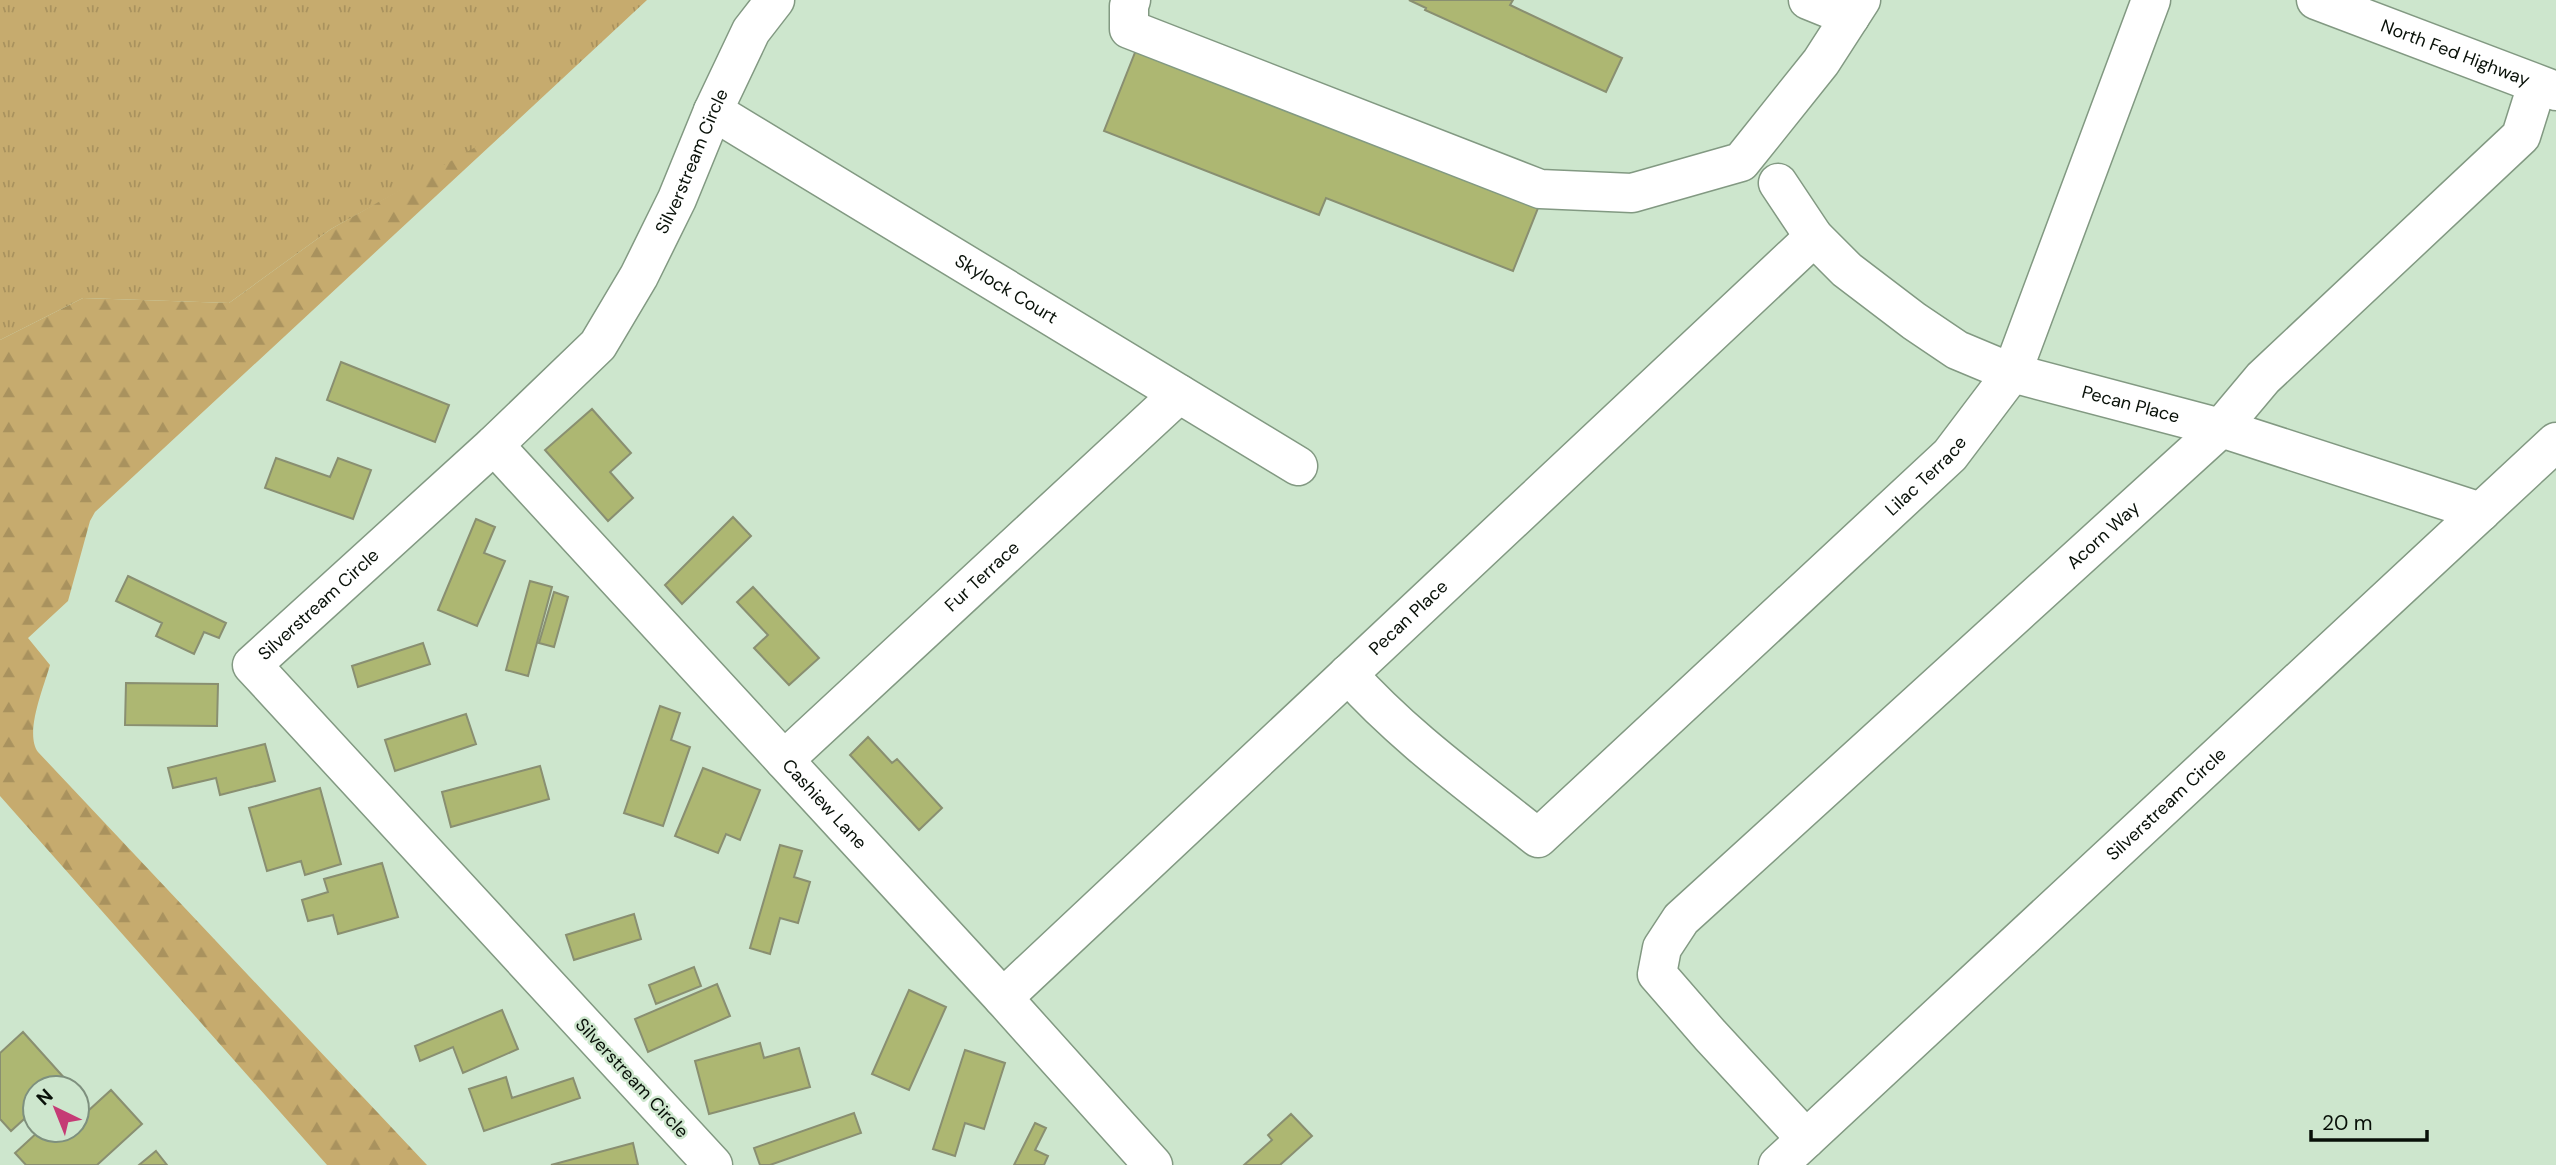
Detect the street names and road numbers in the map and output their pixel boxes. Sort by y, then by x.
street label: North Fed Highway [2377,14,2533,92]
street label: Silverstream Circle [650,85,734,238]
street label: Skylock Court [950,249,1062,329]
street label: Pecan Place [2079,380,2182,429]
street label: Lilac Terrace [1880,431,1972,521]
street label: Acorn Way [2062,496,2145,574]
street label: Fur Terrace [939,536,1025,617]
street label: Silverstream Circle [253,543,384,666]
street label: Pecan Place [1364,575,1453,661]
street label: Silverstream Circle [2101,742,2231,866]
street label: Cashiew Lane [777,754,872,854]
street label: Silverstream Circle [570,1013,694,1143]

